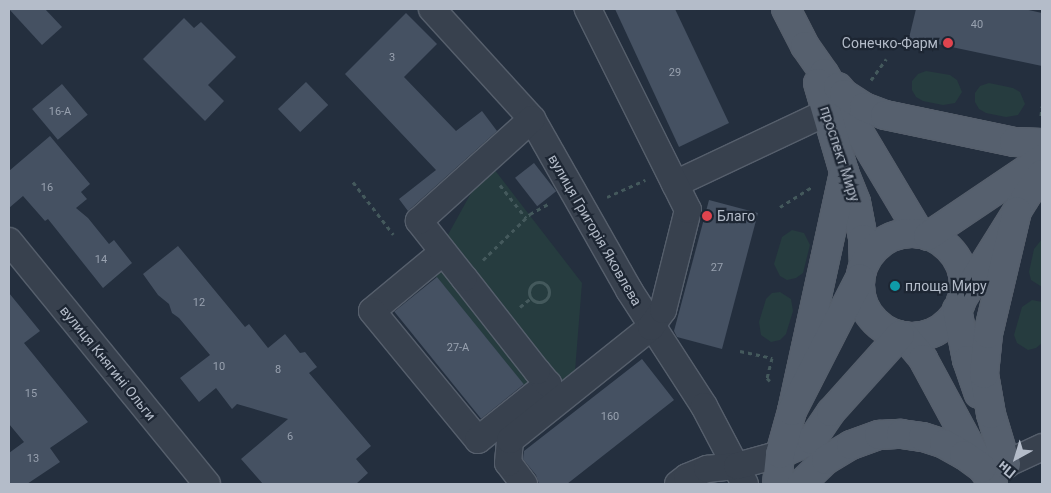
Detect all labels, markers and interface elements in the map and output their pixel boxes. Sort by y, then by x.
house number: 40 [971,18,983,32]
place label: Сонечко-Фарм [842,35,938,51]
marker: Сонечко-Фарм [942,37,954,49]
house number: 3 [389,51,395,65]
house number: 29 [669,66,681,80]
street label: проспект Миру [817,104,863,204]
house number: 16-А [49,105,71,119]
street label: вулиця Григорія Яковлєва [545,151,645,309]
house number: 16 [41,181,53,195]
place label: Благо [717,208,755,224]
marker: Благо [701,210,713,222]
house number: 14 [95,253,107,267]
house number: 27 [711,261,723,275]
place label: площа Миру [905,278,987,294]
marker: площа Миру [889,280,901,292]
house number: 12 [193,296,205,310]
street label: вулиця Княгині Ольги [57,302,159,424]
house number: 27-А [447,341,469,355]
house number: 10 [213,360,225,374]
house number: 8 [275,363,281,377]
house number: 15 [25,387,37,401]
house number: 160 [601,410,619,424]
house number: 6 [287,430,293,444]
north arrow [991,433,1041,483]
house number: 13 [27,452,39,466]
text: Пн [995,458,1019,481]

